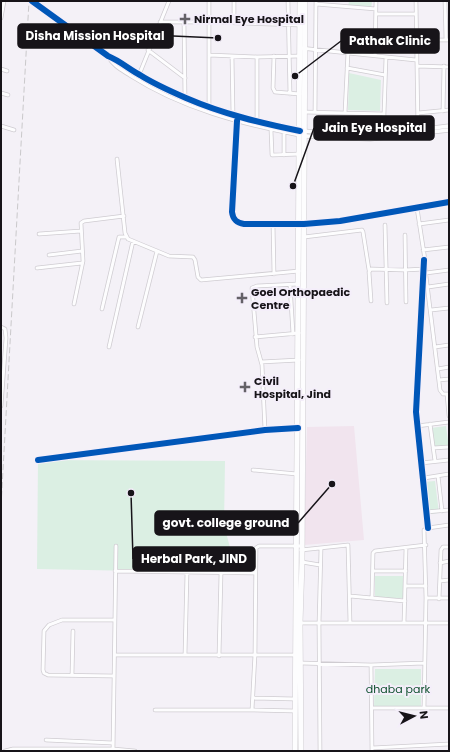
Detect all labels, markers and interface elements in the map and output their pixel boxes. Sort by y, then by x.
place label: Nirmal Eye Hospital [194,11,304,27]
marker: Nirmal Eye Hospital [179,13,191,25]
callout: Disha Mission Hospital [18,24,173,48]
text: Disha Mission Hospital [26,27,164,44]
callout: Pathak Clinic [341,29,439,53]
text: Pathak Clinic [349,32,431,49]
callout: Jain Eye Hospital [314,116,434,140]
text: Jain Eye Hospital [322,119,426,136]
place label: Goel Orthopaedic Centre [251,284,350,313]
marker: Goel Orthopaedic Centre [236,292,248,304]
place label: Civil Hospital, Jind [254,373,331,402]
marker: Civil Hospital, Jind [239,381,251,393]
callout: govt. college ground [155,511,298,535]
text: govt. college ground [163,514,289,531]
callout: Herbal Park, JIND [133,547,255,571]
text: Herbal Park, JIND [141,550,247,567]
park label: dhaba park [366,681,431,697]
north arrow [394,696,434,736]
text: N [415,710,432,720]

